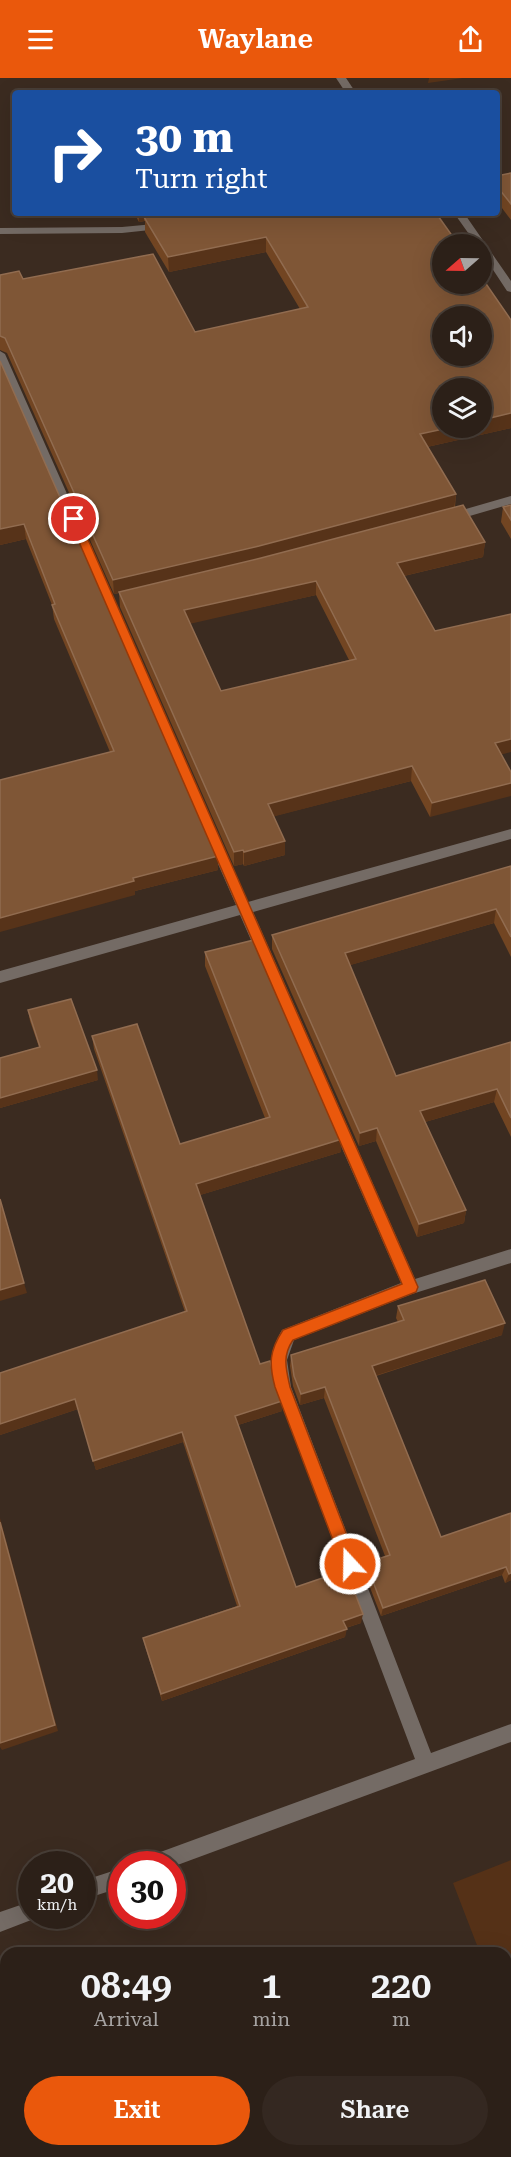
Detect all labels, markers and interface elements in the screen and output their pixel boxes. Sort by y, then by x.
icon: menu [24,23,57,56]
text: Waylane [198,23,313,55]
icon: share [454,23,487,56]
text: 30 m [135,113,233,162]
icon: right [36,114,114,192]
text: Turn right [135,163,268,195]
north arrow [432,234,492,294]
map controls [432,234,492,438]
button: sound [432,306,492,366]
button: layers [432,378,492,438]
pin [48,493,99,544]
icon: arrive [57,502,90,535]
position arrow [318,1532,382,1596]
speed limit sign: 30 [108,1851,186,1929]
text: 20 [40,1865,74,1900]
text: km/h [37,1896,77,1914]
text: 08:49 [81,1965,172,2007]
text: 1 [261,1965,281,2007]
text: 220 [371,1965,431,2007]
text: Arrival [94,2007,159,2031]
text: min [253,2007,290,2031]
text: m [392,2007,410,2031]
button: Exit [24,2076,250,2145]
button: Share [262,2076,488,2145]

